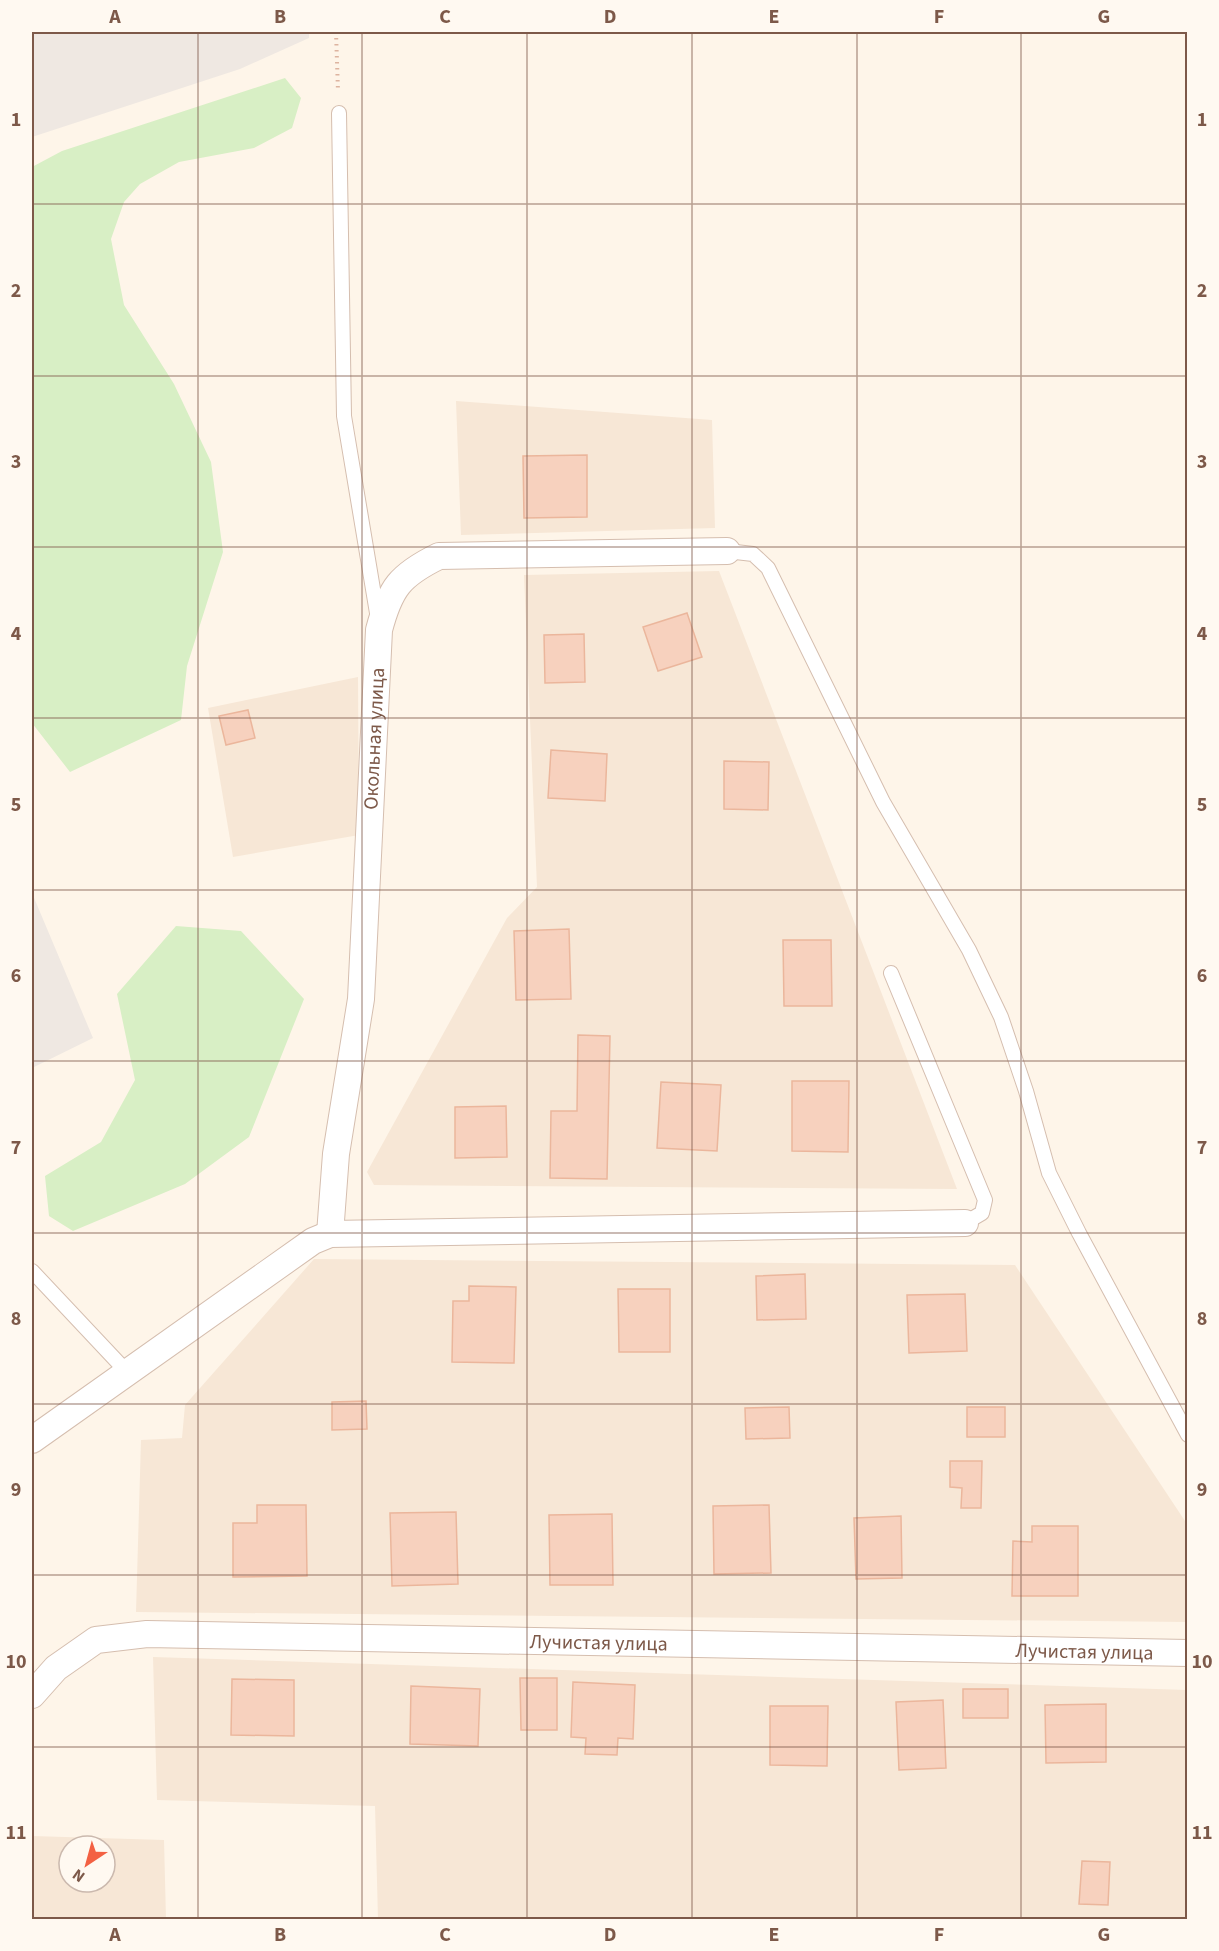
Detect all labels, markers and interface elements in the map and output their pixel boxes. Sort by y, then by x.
text: A [108,3,121,31]
text: B [274,3,286,31]
text: C [439,3,451,31]
text: D [604,3,616,31]
text: E [769,3,779,31]
text: F [934,3,944,31]
text: G [1098,3,1110,31]
text: 1 [11,106,21,134]
text: 1 [1197,106,1207,134]
text: 2 [11,277,21,305]
text: 2 [1197,277,1207,305]
text: 3 [11,448,21,476]
text: 3 [1197,448,1207,476]
text: 4 [11,620,22,648]
text: 4 [1197,620,1208,648]
street label: Окольная улица [357,667,392,810]
text: 5 [11,791,21,819]
text: 5 [1197,791,1207,819]
text: 6 [11,962,21,990]
text: 6 [1197,962,1207,990]
text: 7 [11,1134,21,1162]
text: 7 [1197,1134,1207,1162]
text: 8 [11,1305,21,1333]
text: 8 [1197,1305,1207,1333]
text: 9 [11,1476,21,1504]
text: 9 [1197,1476,1207,1504]
street label: Лучистая улица [529,1628,668,1659]
street label: Лучистая улица [1015,1637,1154,1667]
text: 10 [5,1648,27,1676]
text: 10 [1191,1648,1213,1676]
text: 11 [5,1819,27,1847]
text: 11 [1191,1819,1213,1847]
north arrow [57,1834,117,1894]
text: N [68,1863,90,1887]
text: A [108,1921,121,1949]
text: B [274,1921,286,1949]
text: C [439,1921,451,1949]
text: D [604,1921,616,1949]
text: E [769,1921,779,1949]
text: F [934,1921,944,1949]
text: G [1098,1921,1110,1949]

